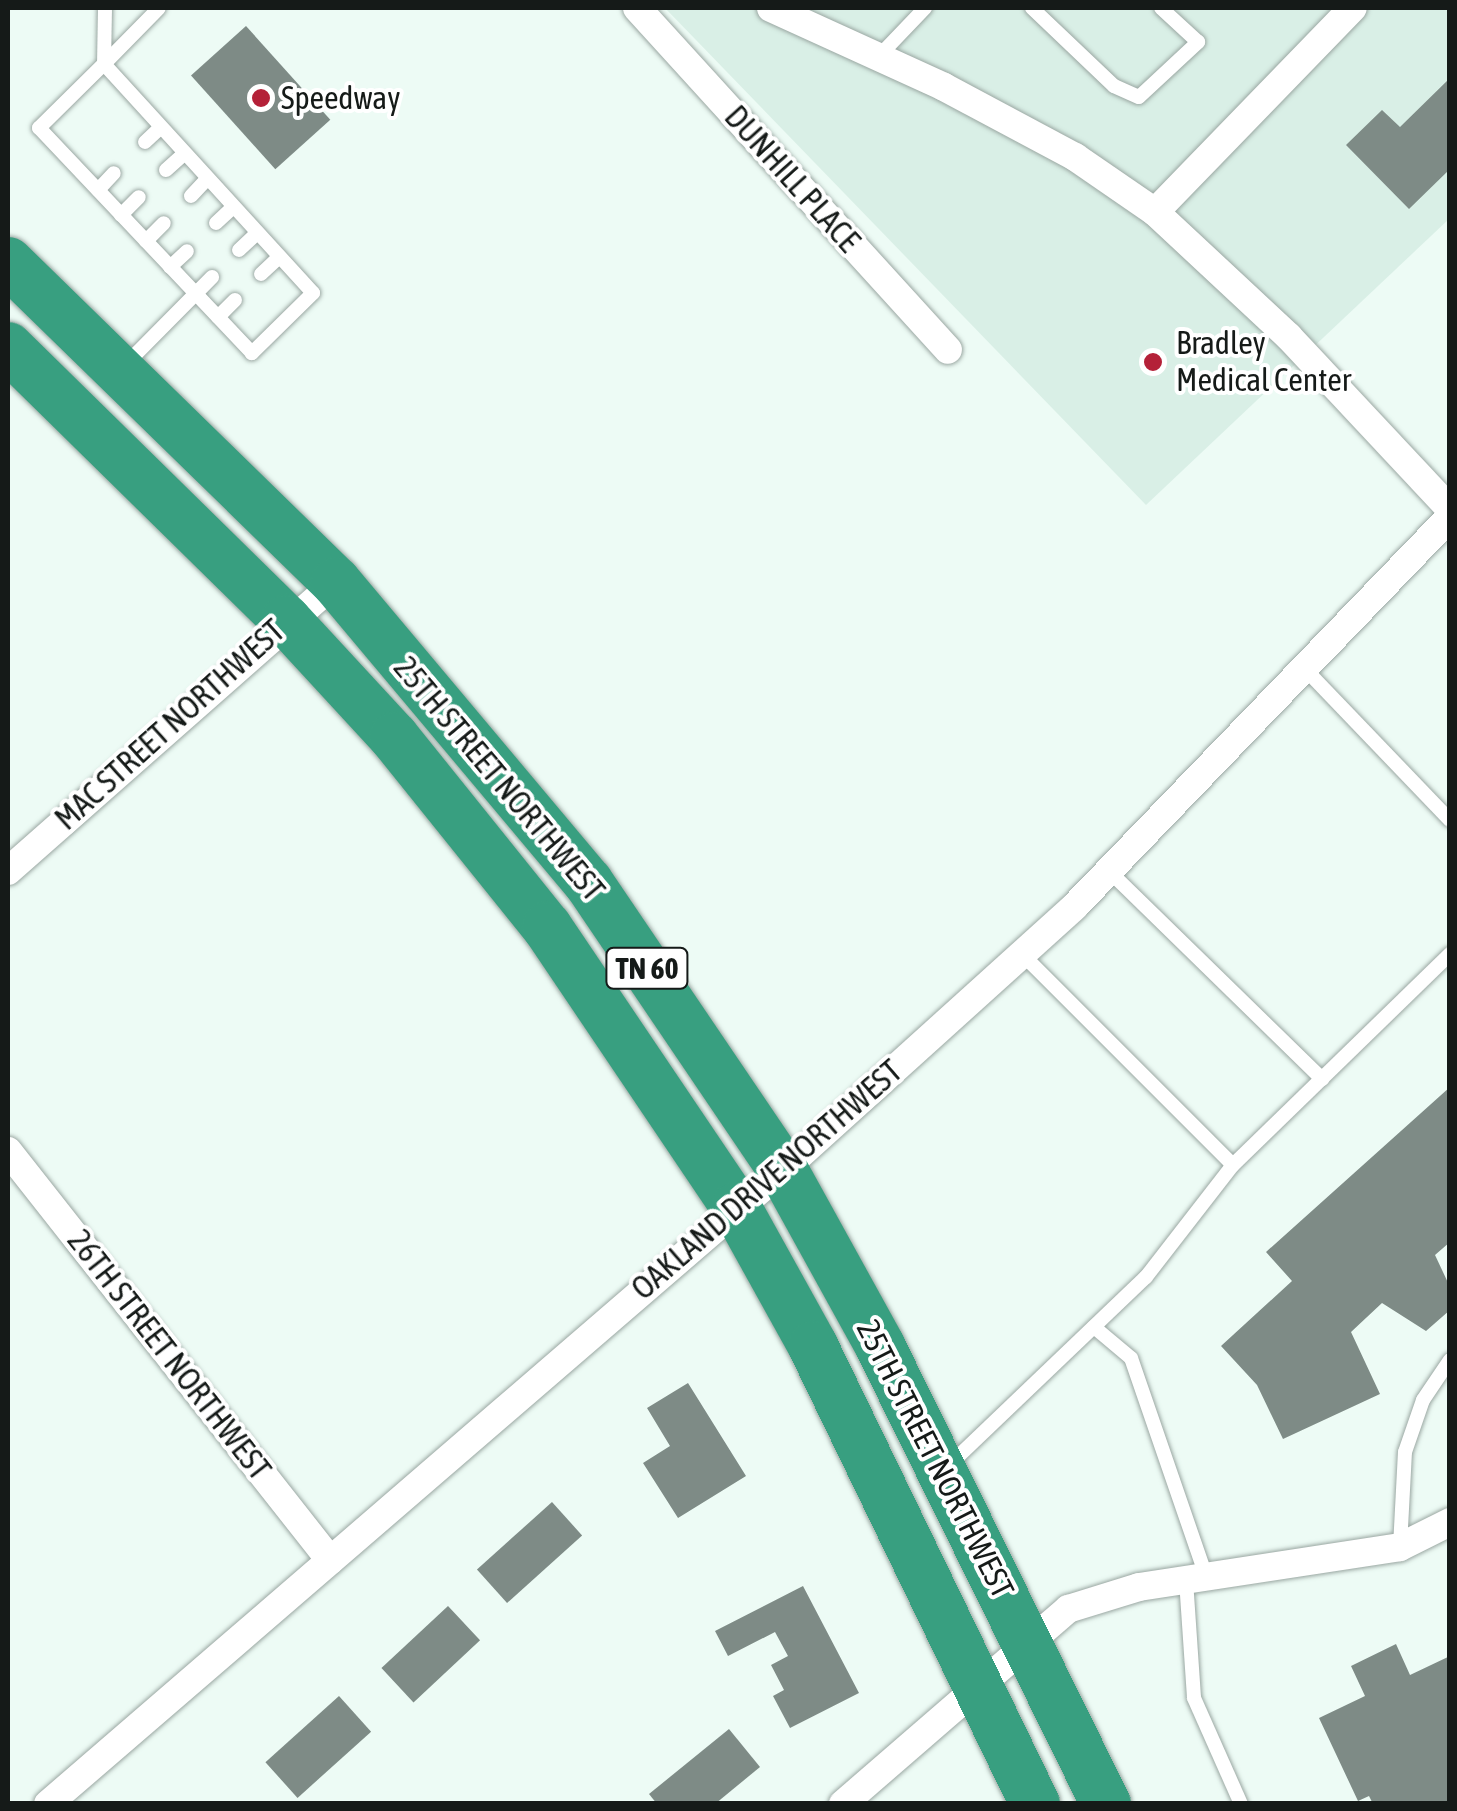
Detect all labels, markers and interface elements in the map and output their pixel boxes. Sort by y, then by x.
place label: Speedway [281,79,400,117]
marker: Speedway [250,87,272,109]
street label: DUNHILL PLACE [716,98,868,260]
place label: Bradley Medical Center [1176,325,1351,400]
marker: Bradley Medical Center [1140,349,1166,375]
street label: MAC STREET NORTHWEST [47,612,293,838]
street label: 25TH STREET NORTHWEST [386,649,612,909]
road number: TN 60 [604,943,690,993]
street label: OAKLAND DRIVE NORTHWEST [624,1052,910,1308]
street label: 26TH STREET NORTHWEST [59,1222,279,1488]
street label: 25TH STREET NORTHWEST [848,1314,1022,1604]

